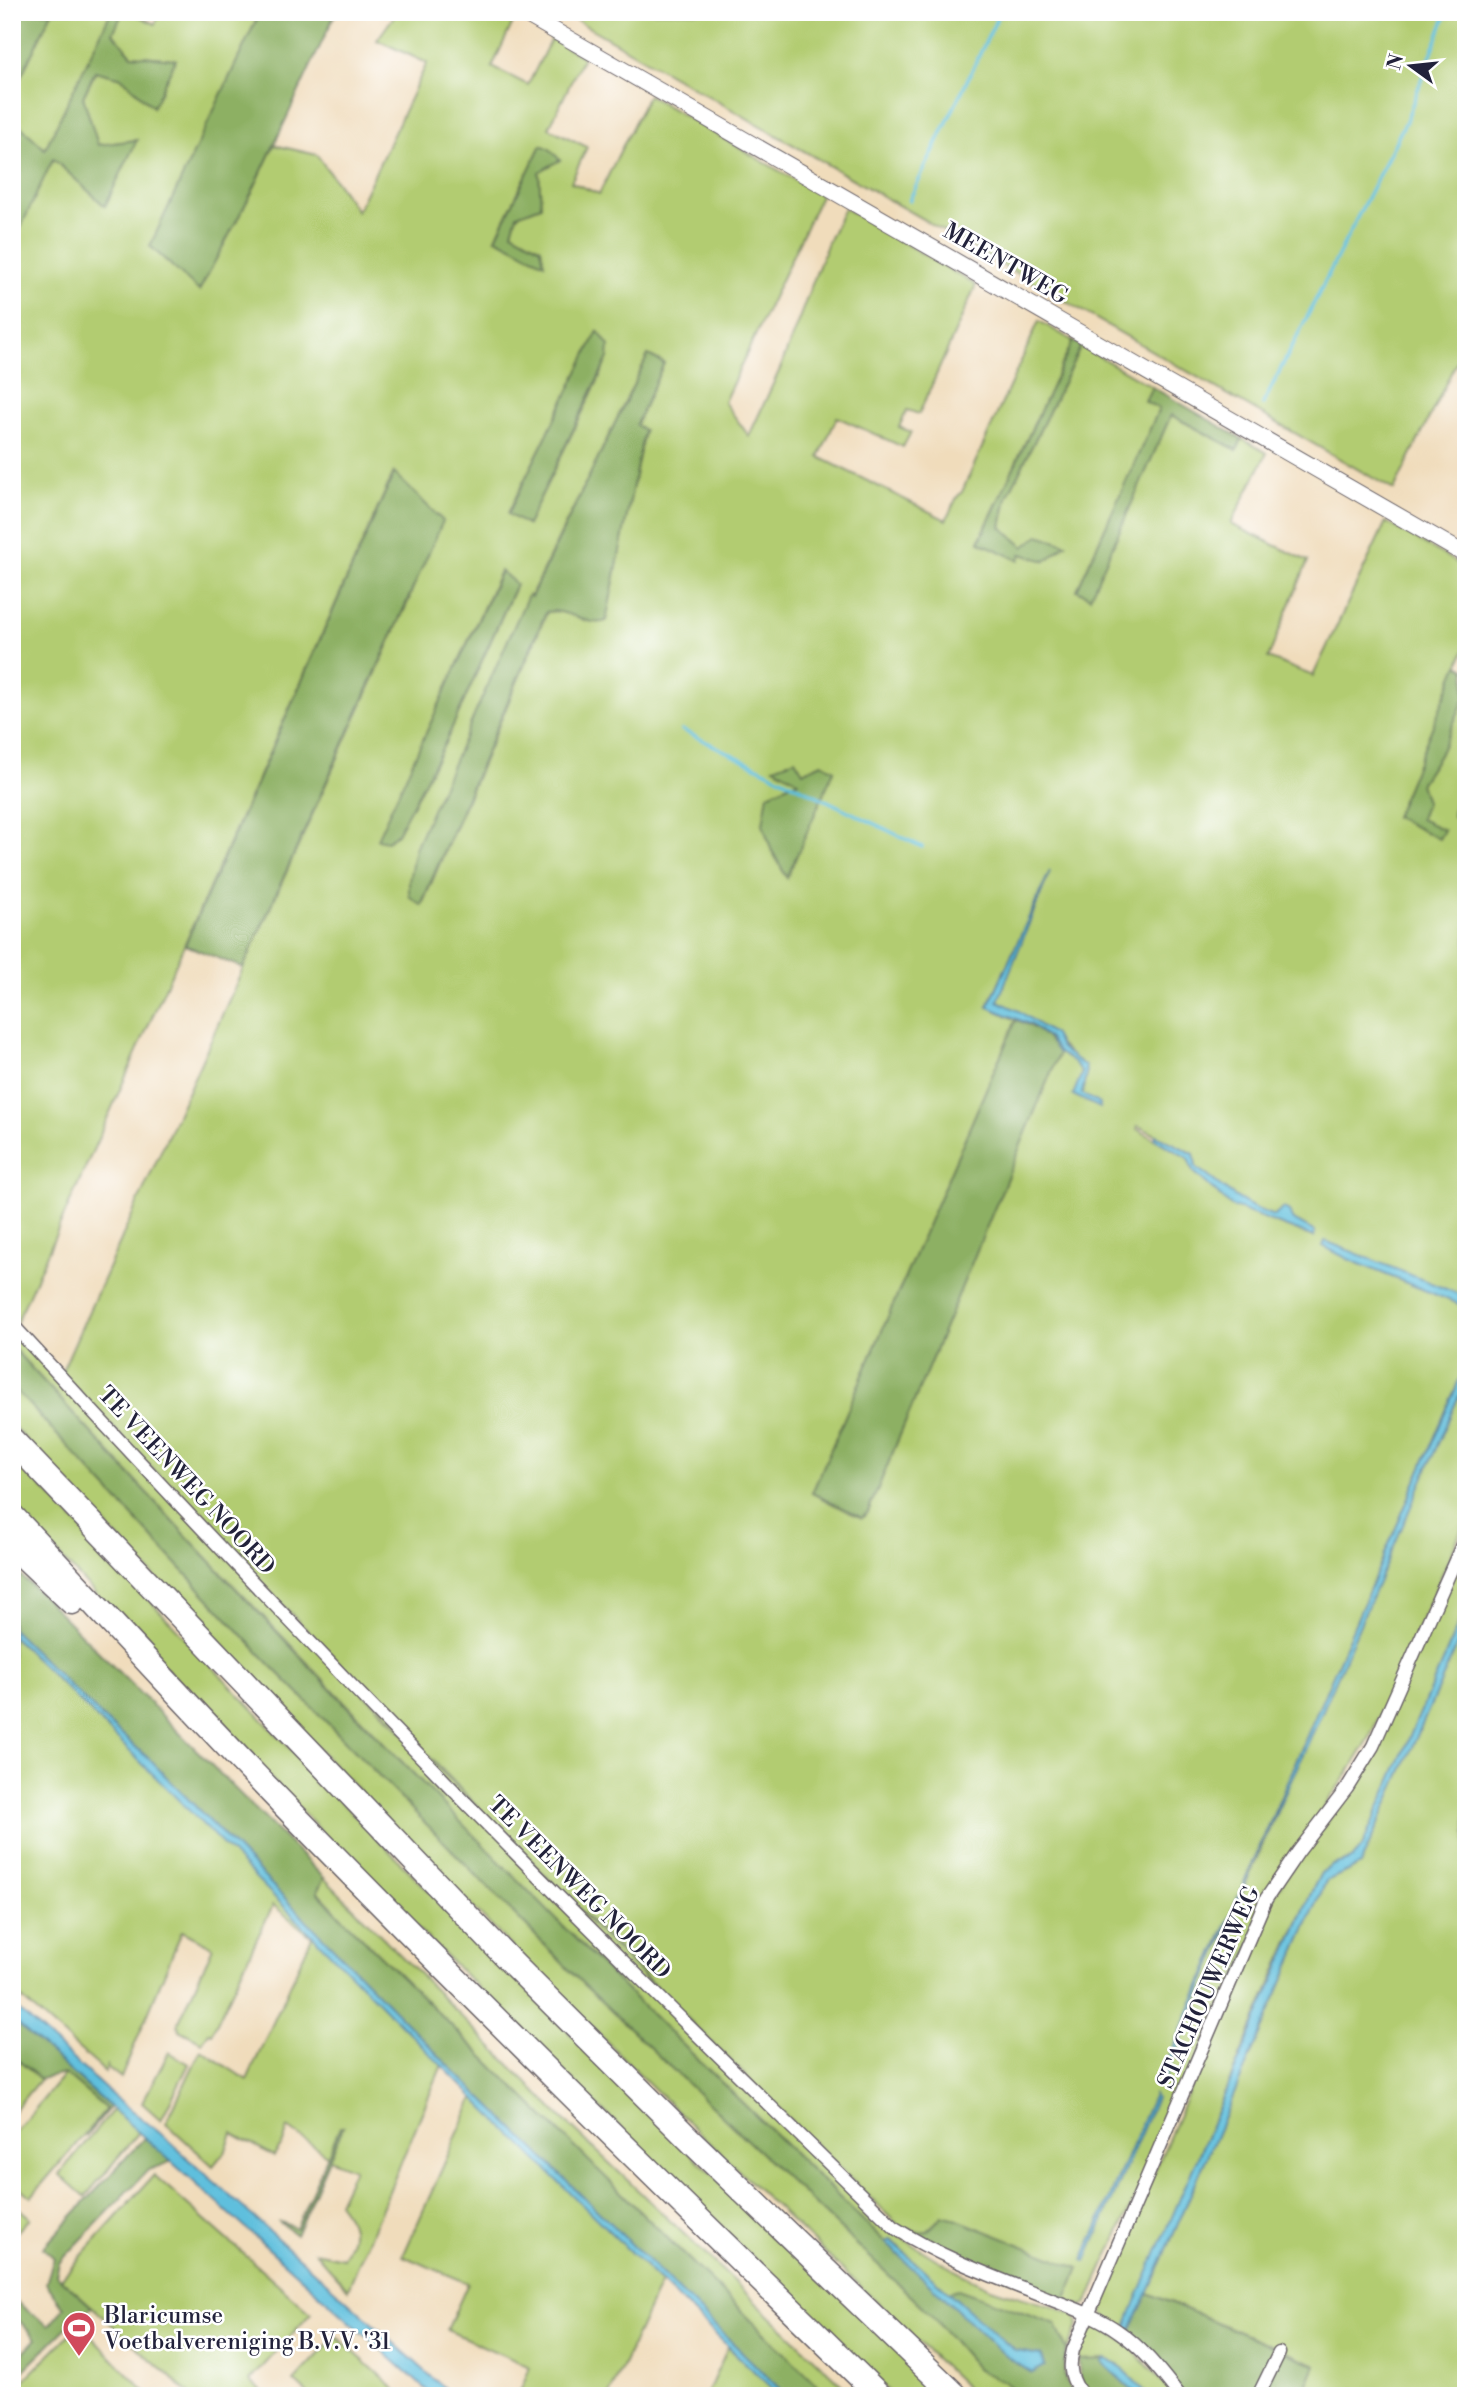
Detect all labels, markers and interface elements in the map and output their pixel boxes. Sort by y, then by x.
north arrow [1376,32,1446,102]
text: N [1382,51,1409,72]
street label: MEENTWEG [938,217,1073,311]
street label: TE VEENWEG NOORD [92,1381,281,1581]
street label: TE VEENWEG NOORD [482,1790,677,1985]
street label: STACHOUWERWEG [1152,1882,1266,2093]
place label: Blaricumse Voetbalvereniging B.V.V. '31 [103,2302,391,2356]
sports icon: Blaricumse Voetbalvereniging B.V.V. '31 [60,2309,98,2358]

